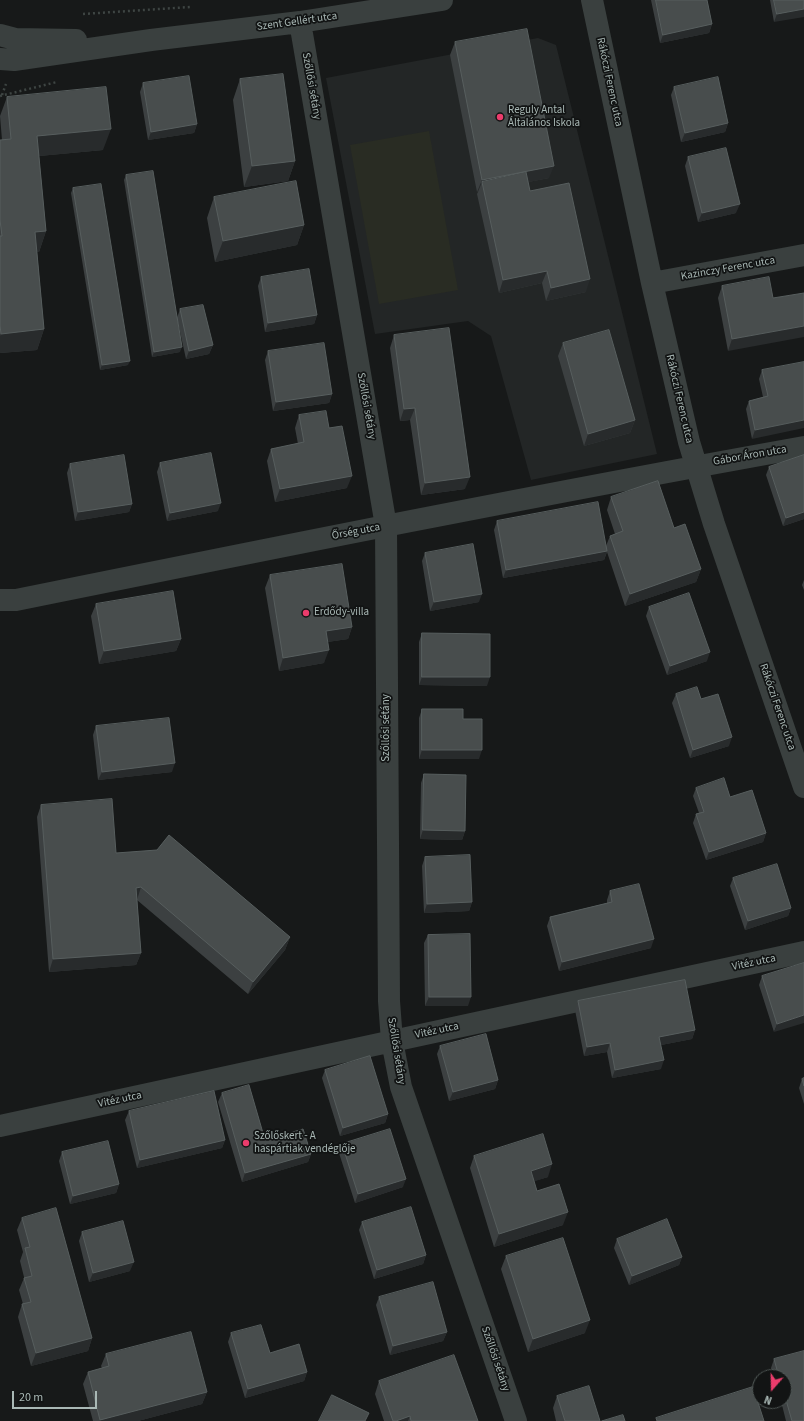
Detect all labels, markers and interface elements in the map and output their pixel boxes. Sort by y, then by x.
street label: Szent Gellért utca [256,10,338,34]
street label: Rákóczi Ferenc utca [593,36,625,128]
street label: Szőllősi sétány [299,52,323,120]
place label: Reguly Antal Általános Iskola [508,104,580,130]
marker: Reguly Antal Általános Iskola [495,112,505,122]
street label: Kazinczy Ferenc utca [680,254,776,284]
street label: Rákóczi Ferenc utca [662,353,696,445]
street label: Szőllősi sétány [354,372,378,440]
street label: Gábor Áron utca [712,443,788,469]
street label: Őrség utca [331,521,381,543]
place label: Erdődy-villa [314,606,369,620]
marker: Erdődy-villa [301,608,311,618]
street label: Rákóczi Ferenc utca [756,662,798,752]
street label: Szőllősi sétány [380,694,394,762]
street label: Vitéz utca [731,952,777,974]
street label: Szőllősi sétány [384,1017,408,1085]
street label: Vitéz utca [414,1020,460,1042]
street label: Vitéz utca [97,1089,143,1111]
place label: Szőlőskert - A haspártiak vendéglője [254,1130,356,1156]
marker: Szőlőskert - A haspártiak vendéglője [241,1138,251,1148]
street label: Szőllősi sétány [478,1325,512,1393]
north arrow [752,1369,792,1409]
scale bar [14,1383,99,1409]
text: 20 m [19,1389,43,1406]
text: N [762,1392,774,1408]

